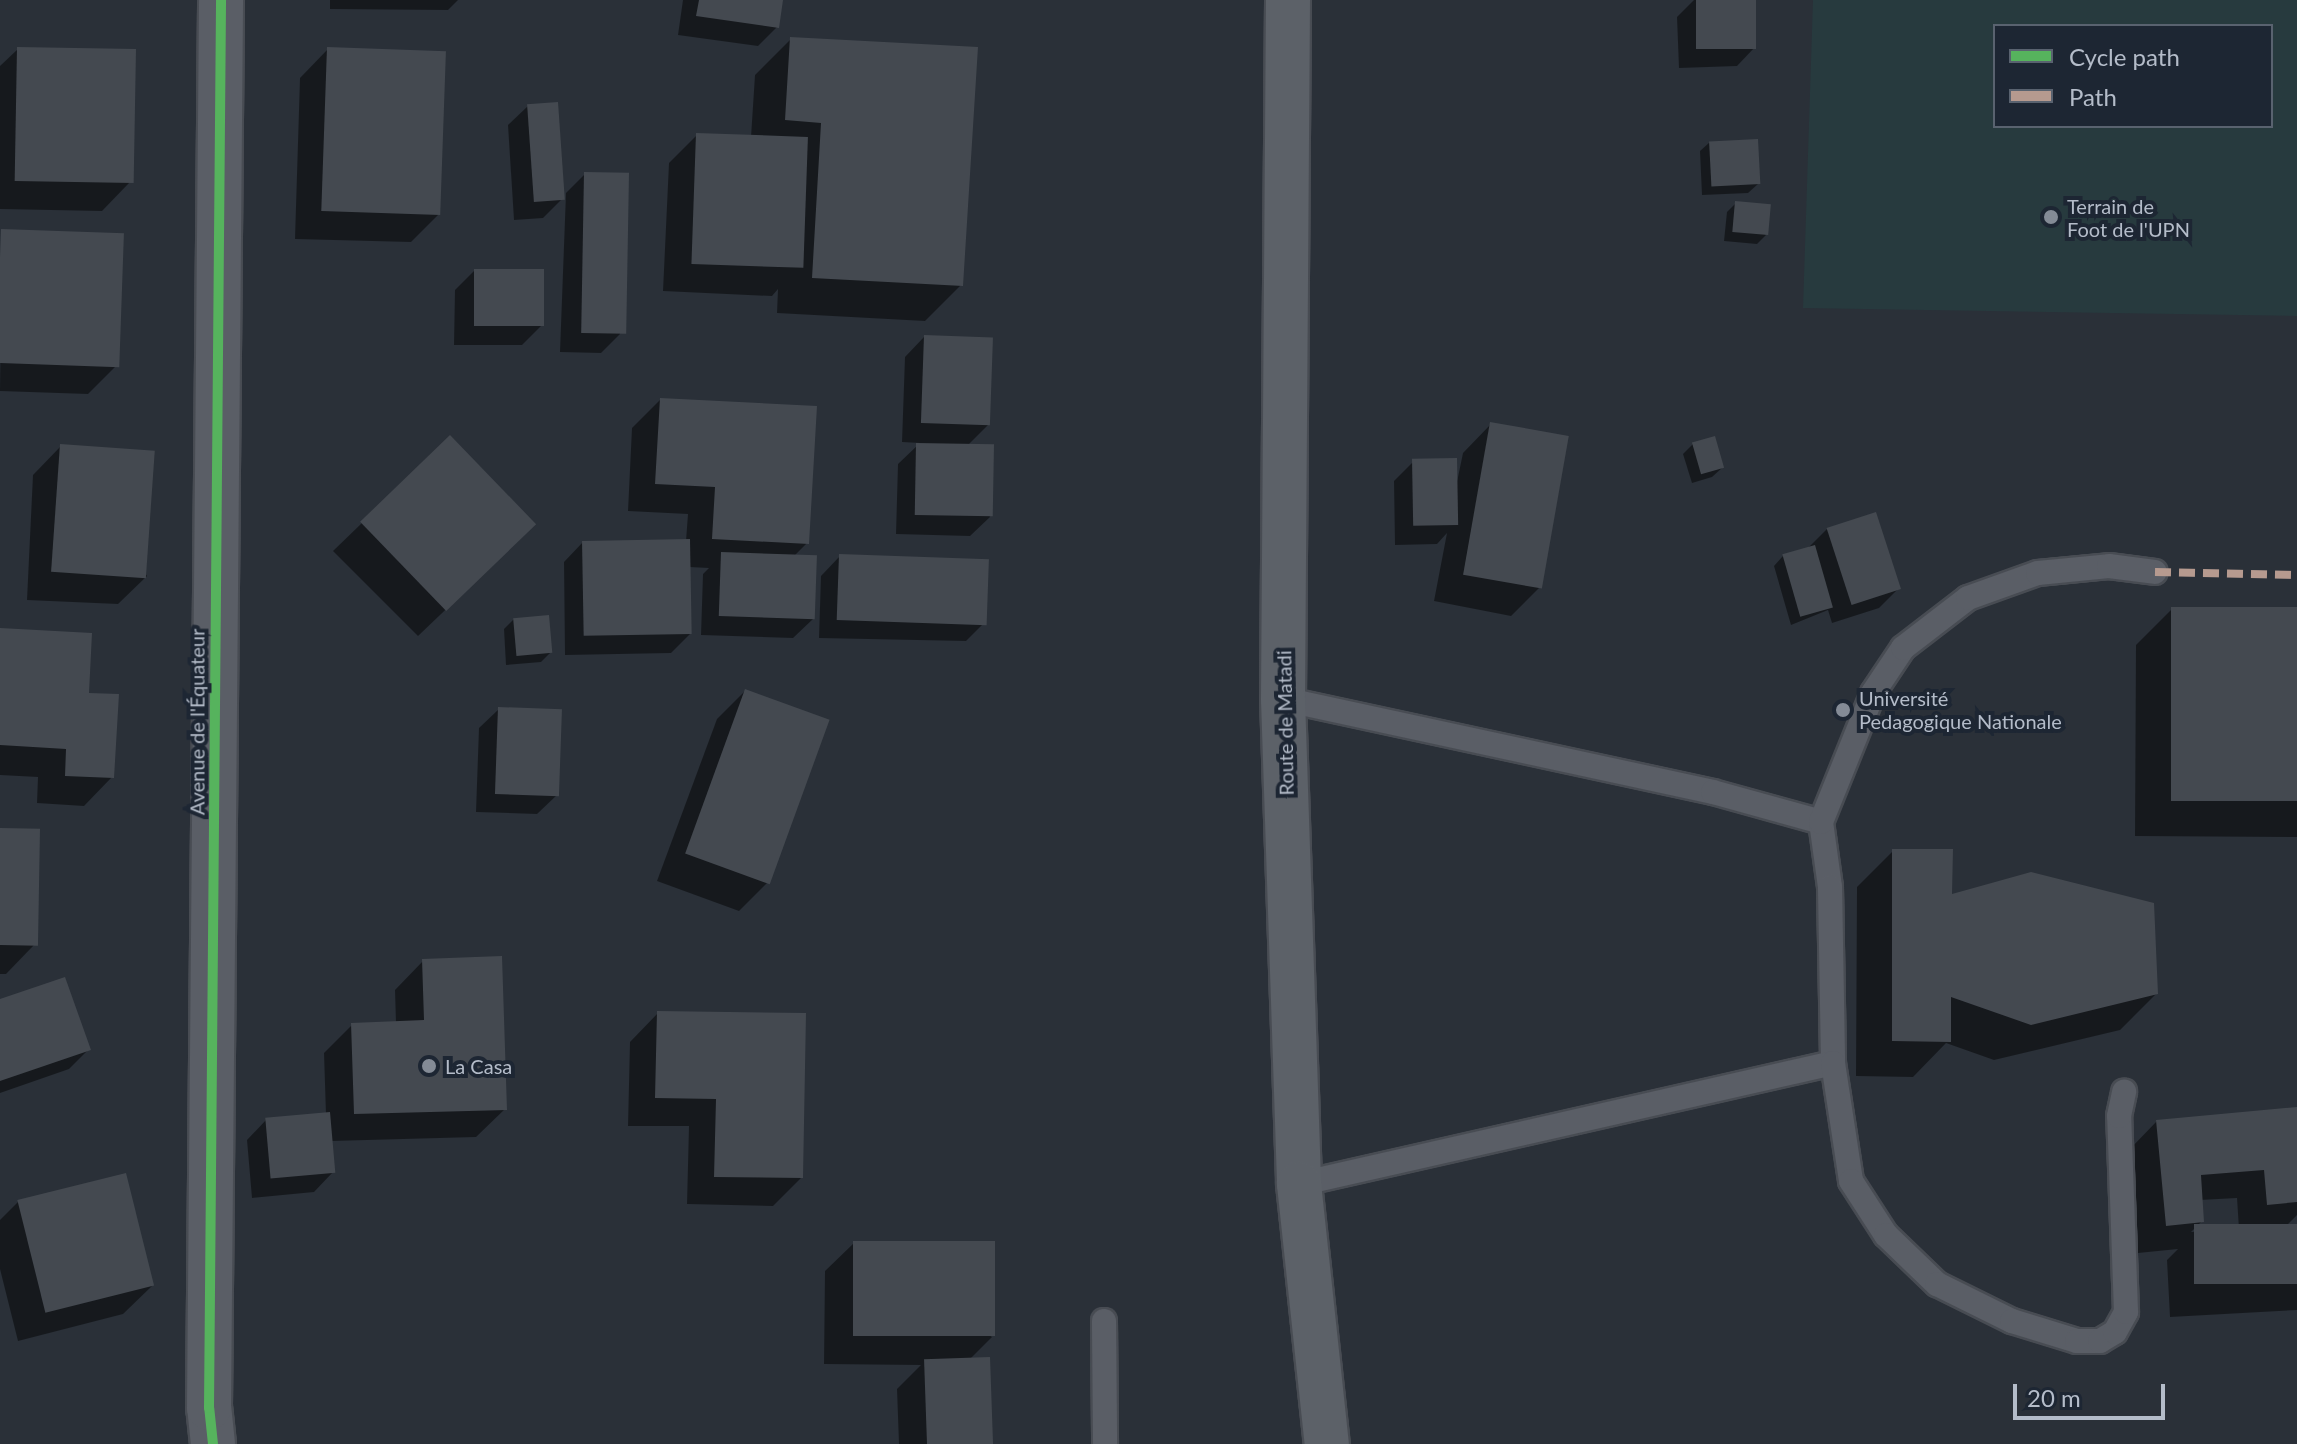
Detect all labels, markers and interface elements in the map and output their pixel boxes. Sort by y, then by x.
legend [1993,24,2273,128]
text: Cycle path [2069,42,2180,71]
text: Path [2069,82,2117,111]
place label: Terrain de Foot de l'UPN [2067,194,2190,241]
marker: Terrain de Foot de l'UPN [2042,208,2060,226]
street label: Avenue de l'Équateur [185,629,209,815]
street label: Route de Matadi [1272,650,1298,796]
place label: Université Pedagogique Nationale [1859,686,2062,733]
marker: Université Pedagogique Nationale [1834,701,1852,719]
place label: La Casa [445,1054,512,1078]
marker: La Casa [420,1057,438,1075]
scale bar [2017,1368,2169,1418]
text: 20 m [2027,1383,2081,1412]

